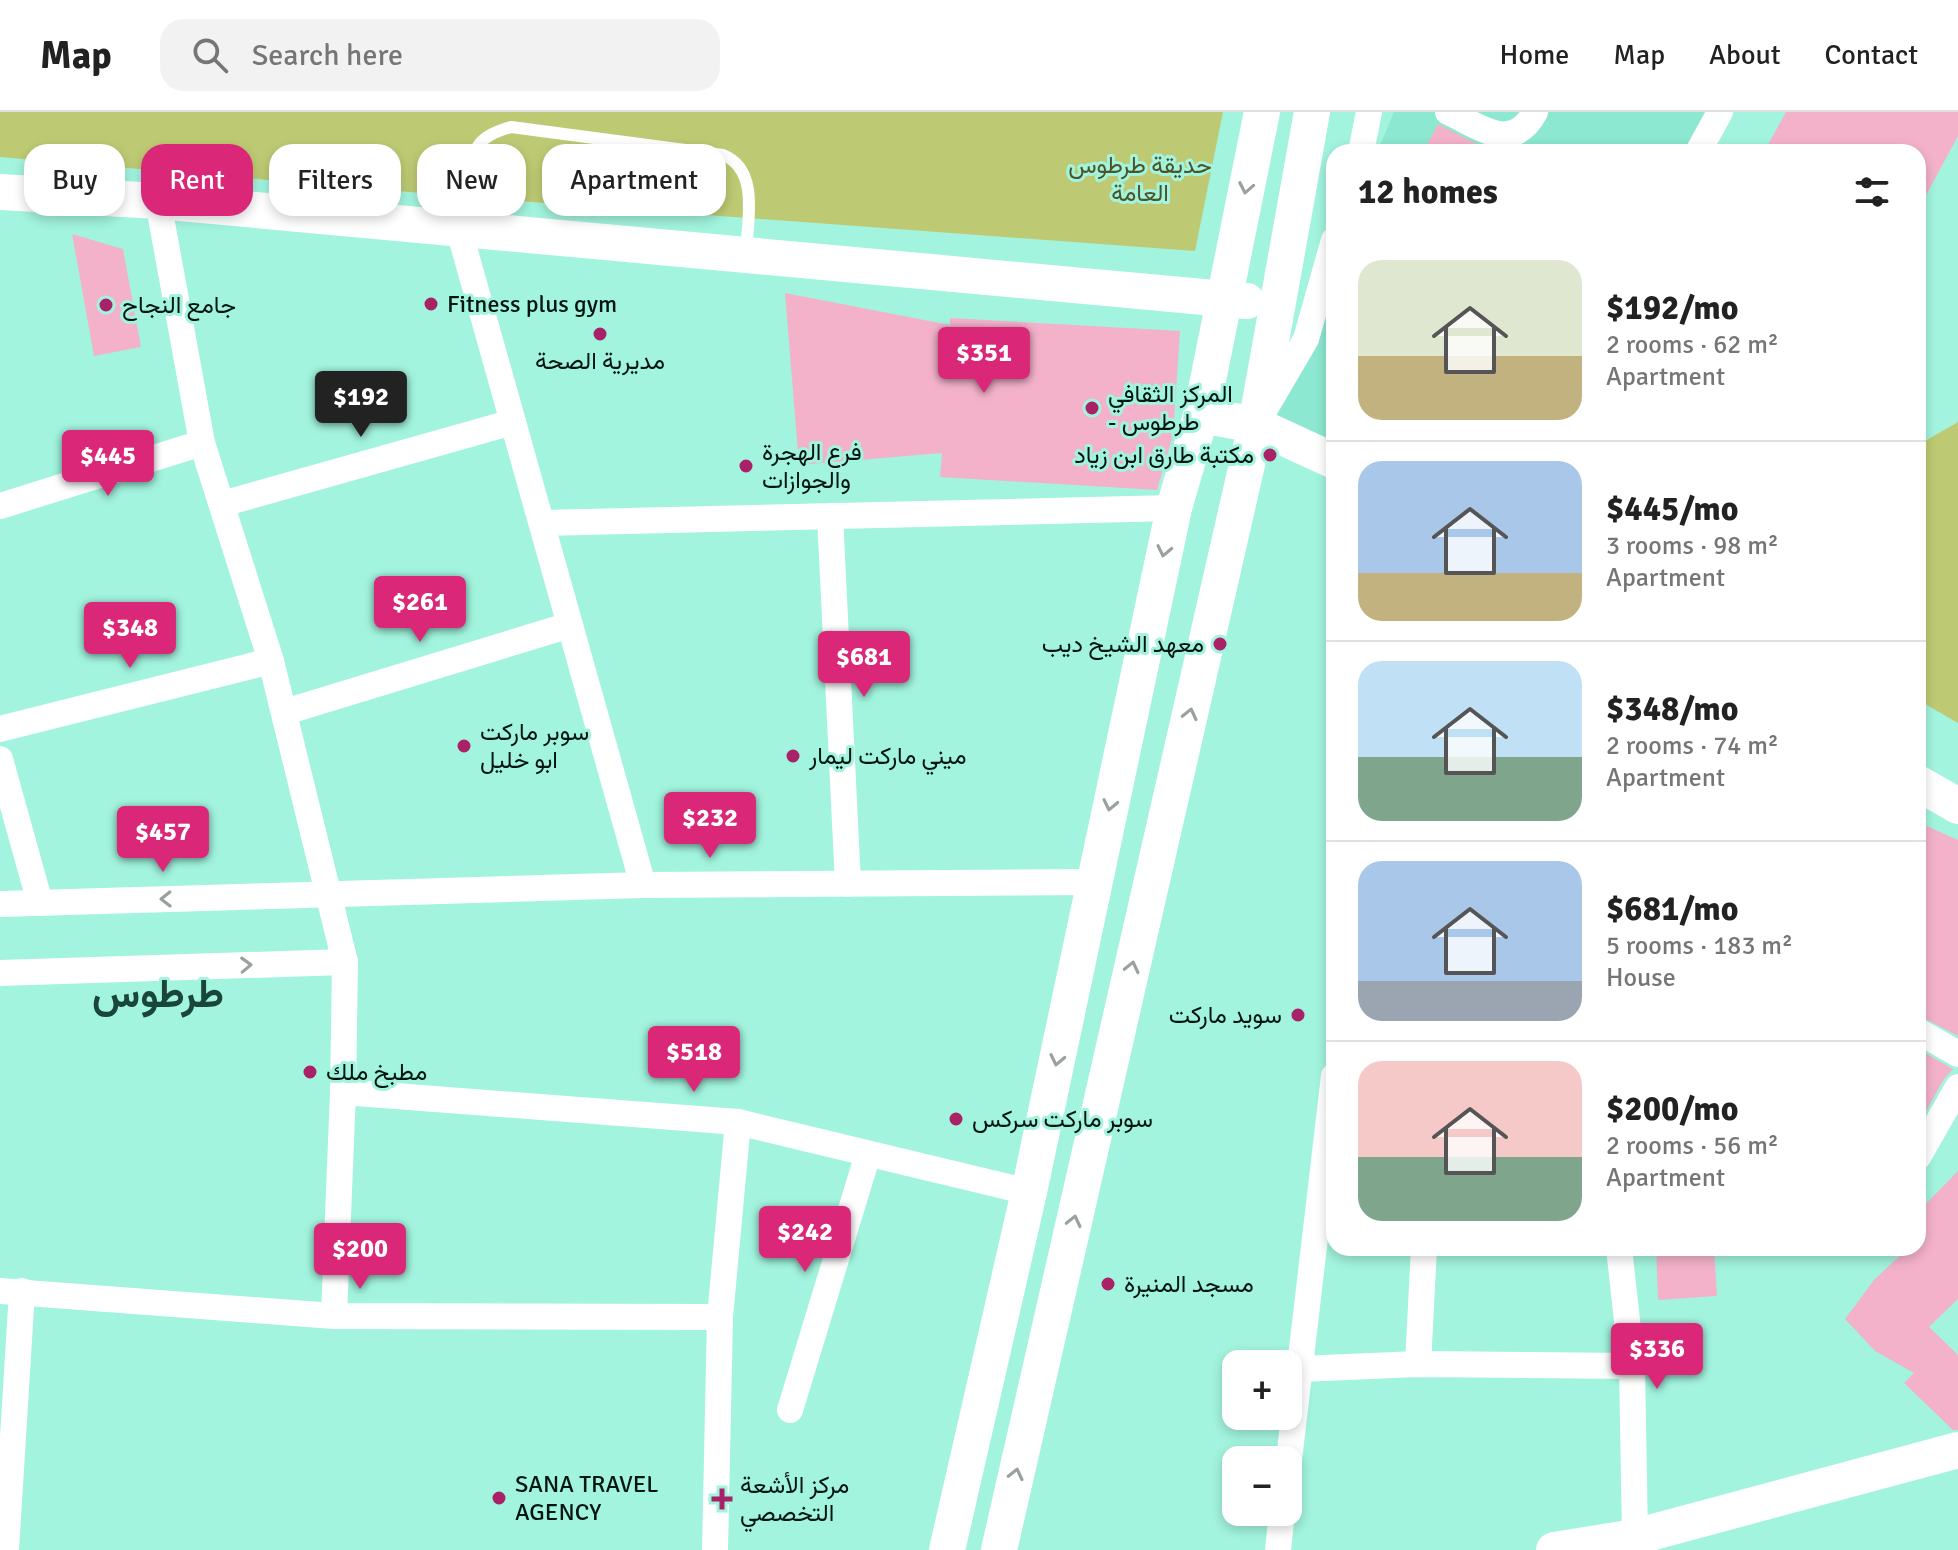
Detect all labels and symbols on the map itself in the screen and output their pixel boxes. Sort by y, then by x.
park label: حديقة طرطوس العامة [1068,150,1212,208]
one-way arrow [1238,181,1255,195]
place label: Fitness plus gym [447,289,617,319]
place label: جامع النجاح [122,290,236,322]
marker: Fitness plus gym [422,295,440,313]
marker: جامع النجاح [97,296,115,314]
marker: مديرية الصحة [591,325,609,343]
pin: $351 [937,327,1031,395]
place label: مديرية الصحة [535,346,665,376]
pin: $192 [314,371,408,439]
place label: المركز الثقافي - طرطوس [1108,379,1233,437]
marker: المركز الثقافي - طرطوس [1083,399,1101,417]
pin: $445 [61,430,155,498]
place label: فرع الهجرة والجوازات [762,437,862,495]
place label: مكتبة طارق ابن زياد [1074,440,1254,470]
marker: مكتبة طارق ابن زياد [1261,446,1279,464]
marker: فرع الهجرة والجوازات [737,457,755,475]
one-way arrow [1156,544,1173,557]
pin: $261 [373,576,467,644]
pin: $348 [83,602,177,670]
place label: معهد الشيخ ديب [1042,629,1204,661]
pin: $681 [817,631,911,699]
marker: معهد الشيخ ديب [1211,635,1229,653]
one-way arrow [1181,707,1198,721]
place label: سوبر ماركت ابو خليل [480,717,589,775]
marker: سوبر ماركت ابو خليل [455,737,473,755]
place label: ميني ماركت ليمار [808,741,967,775]
marker: ميني ماركت ليمار [784,747,802,765]
pin: $232 [663,792,757,860]
one-way arrow [1102,798,1119,812]
pin: $457 [116,806,210,874]
one-way arrow [159,891,172,908]
one-way arrow [240,957,253,974]
one-way arrow [1123,961,1140,974]
district label: طرطوس [92,969,224,1019]
place label: سويد ماركت [1169,1000,1282,1030]
marker: سويد ماركت [1289,1006,1307,1024]
pin: $518 [647,1026,741,1094]
one-way arrow [1049,1053,1066,1066]
place label: مطبخ ملك [326,1057,427,1089]
marker: مطبخ ملك [301,1063,319,1081]
place label: سوبر ماركت سركس [972,1104,1153,1134]
marker: سوبر ماركت سركس [947,1110,965,1128]
pin: $242 [758,1206,852,1274]
one-way arrow [1065,1214,1082,1228]
pin: $200 [313,1223,407,1291]
place label: مسجد المنيرة [1124,1269,1254,1299]
marker: مسجد المنيرة [1099,1275,1117,1293]
pin: $336 [1610,1323,1704,1391]
one-way arrow [1007,1468,1024,1481]
place label: SANA TRAVEL AGENCY [515,1469,659,1527]
place label: مركز الأشعة التخصصي [740,1470,849,1532]
marker: مركز الأشعة التخصصي [711,1488,733,1510]
marker: SANA TRAVEL AGENCY [490,1489,508,1507]

